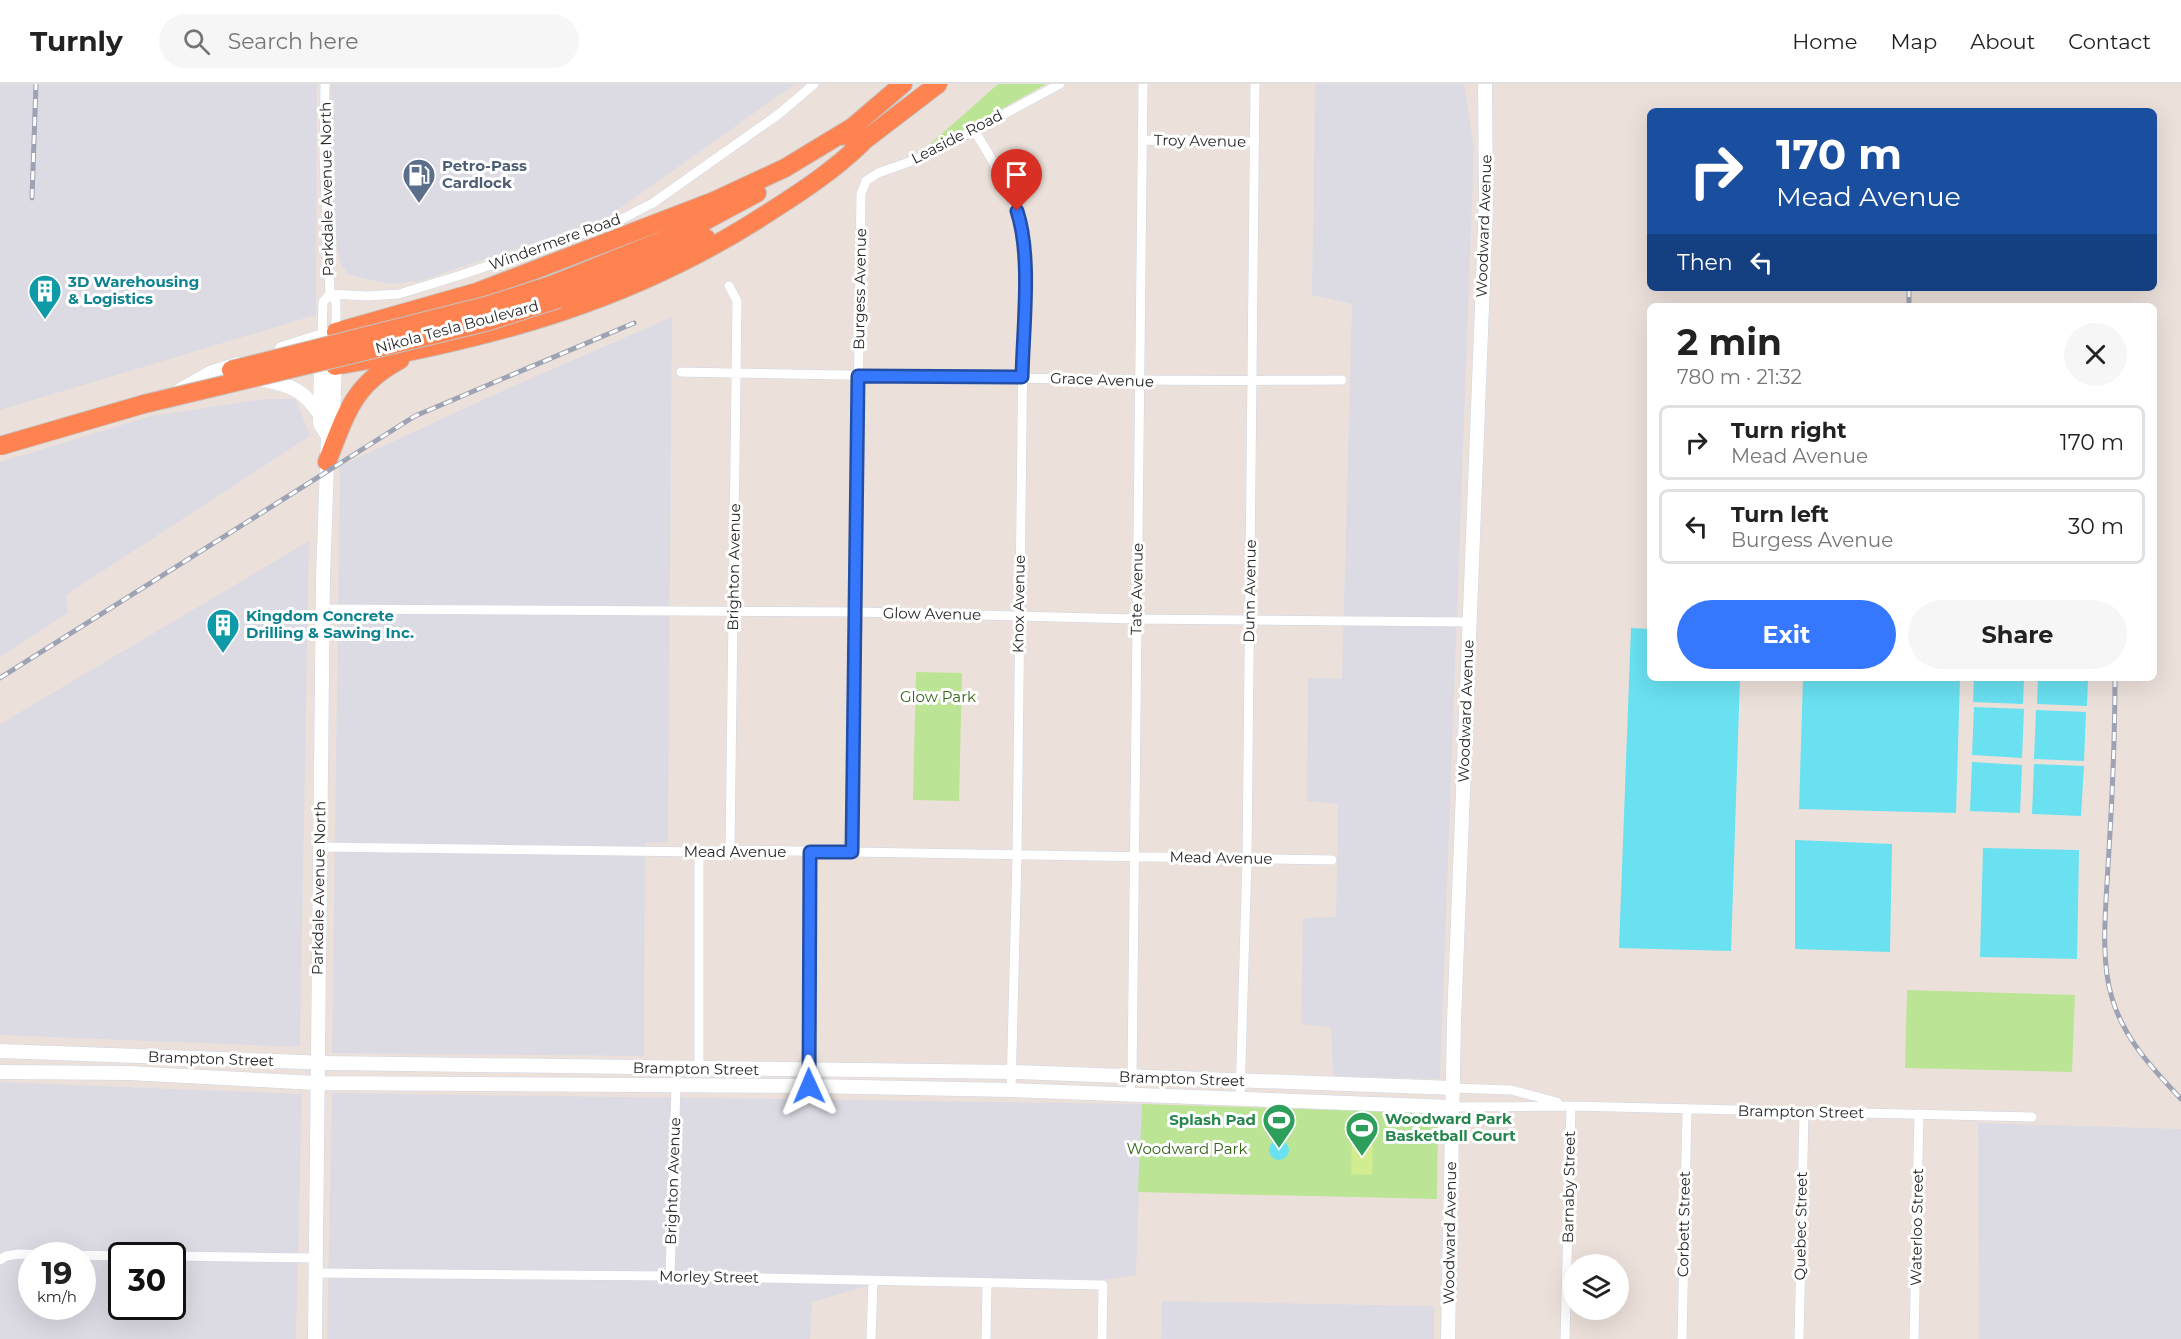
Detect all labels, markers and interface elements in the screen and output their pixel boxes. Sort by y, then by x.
search box [159,14,579,68]
text: Turnly [30,24,123,58]
icon: search [180,25,213,58]
text: Search here [228,28,359,55]
text: Home [1792,29,1857,54]
text: Map [1890,29,1937,54]
text: About [1970,29,2035,54]
text: Contact [2068,29,2151,54]
street label: Parkdale Avenue North [315,102,338,276]
street label: Leaside Road [908,105,1006,168]
text: 170 m [1776,128,1902,180]
street label: Troy Avenue [1154,130,1246,151]
icon: right [1677,132,1755,210]
pin [991,149,1042,211]
street label: Woodward Avenue [1472,154,1495,298]
place label: Petro-Pass Cardlock [442,156,527,192]
fuel station icon: Petro-Pass Cardlock [401,157,437,204]
icon: arrive [1000,158,1033,191]
text: Mead Avenue [1776,180,1961,213]
street label: Windermere Road [486,209,623,274]
street label: Burgess Avenue [849,228,870,350]
icon: left [1745,246,1778,279]
text: Then [1677,249,1733,276]
place label: 3D Warehousing & Logistics [67,272,199,308]
building icon: 3D Warehousing & Logistics [27,273,63,320]
street label: Nikola Tesla Boulevard [373,296,541,358]
text: 2 min [1677,320,1782,364]
button: close [2064,323,2127,386]
text: 780 m · 21:32 [1677,365,1802,389]
street label: Grace Avenue [1050,368,1154,391]
text: Turn right [1731,417,1846,444]
icon: right [1680,426,1713,459]
text: 170 m [2060,429,2124,456]
text: Mead Avenue [1731,444,1868,468]
text: Turn left [1731,501,1829,528]
street label: Brighton Avenue [723,503,744,631]
icon: left [1680,510,1713,543]
text: 30 m [2068,513,2124,540]
text: Burgess Avenue [1731,528,1893,552]
street label: Dunn Avenue [1239,539,1260,643]
street label: Tate Avenue [1126,543,1147,635]
street label: Knox Avenue [1008,555,1029,653]
button: Exit [1677,600,1896,669]
button: Share [1908,600,2127,669]
street label: Glow Avenue [883,603,981,624]
place label: Kingdom Concrete Drilling & Sawing Inc. [246,606,414,642]
building icon: Kingdom Concrete Drilling & Sawing Inc. [205,607,241,654]
street label: Woodward Avenue [1454,639,1477,783]
park label: Glow Park [900,687,976,706]
street label: Parkdale Avenue North [307,801,330,975]
street label: Mead Avenue [684,842,786,861]
street label: Mead Avenue [1169,847,1273,868]
street label: Brampton Street [148,1047,274,1070]
position arrow [777,1054,841,1118]
street label: Brampton Street [633,1058,759,1079]
street label: Brampton Street [1119,1067,1245,1090]
street label: Brampton Street [1738,1101,1864,1122]
sports icon: Splash Pad [1261,1102,1297,1149]
place label: Woodward Park Basketball Court [1385,1109,1516,1145]
place label: Splash Pad [1169,1110,1256,1129]
sports icon: Woodward Park Basketball Court [1344,1110,1380,1157]
street label: Brighton Avenue [661,1117,684,1245]
street label: Barnaby Street [1558,1131,1579,1243]
park label: Woodward Park [1127,1139,1247,1158]
street label: Woodward Avenue [1439,1161,1460,1305]
street label: Waterloo Street [1906,1168,1927,1286]
street label: Corbett Street [1673,1171,1694,1277]
street label: Quebec Street [1790,1171,1811,1280]
speed limit sign: 30 [108,1242,186,1320]
map controls [1563,1254,1629,1320]
button: layers [1563,1254,1629,1320]
text: 19 [42,1255,72,1292]
street label: Morley Street [659,1266,759,1287]
text: km/h [37,1287,77,1306]

